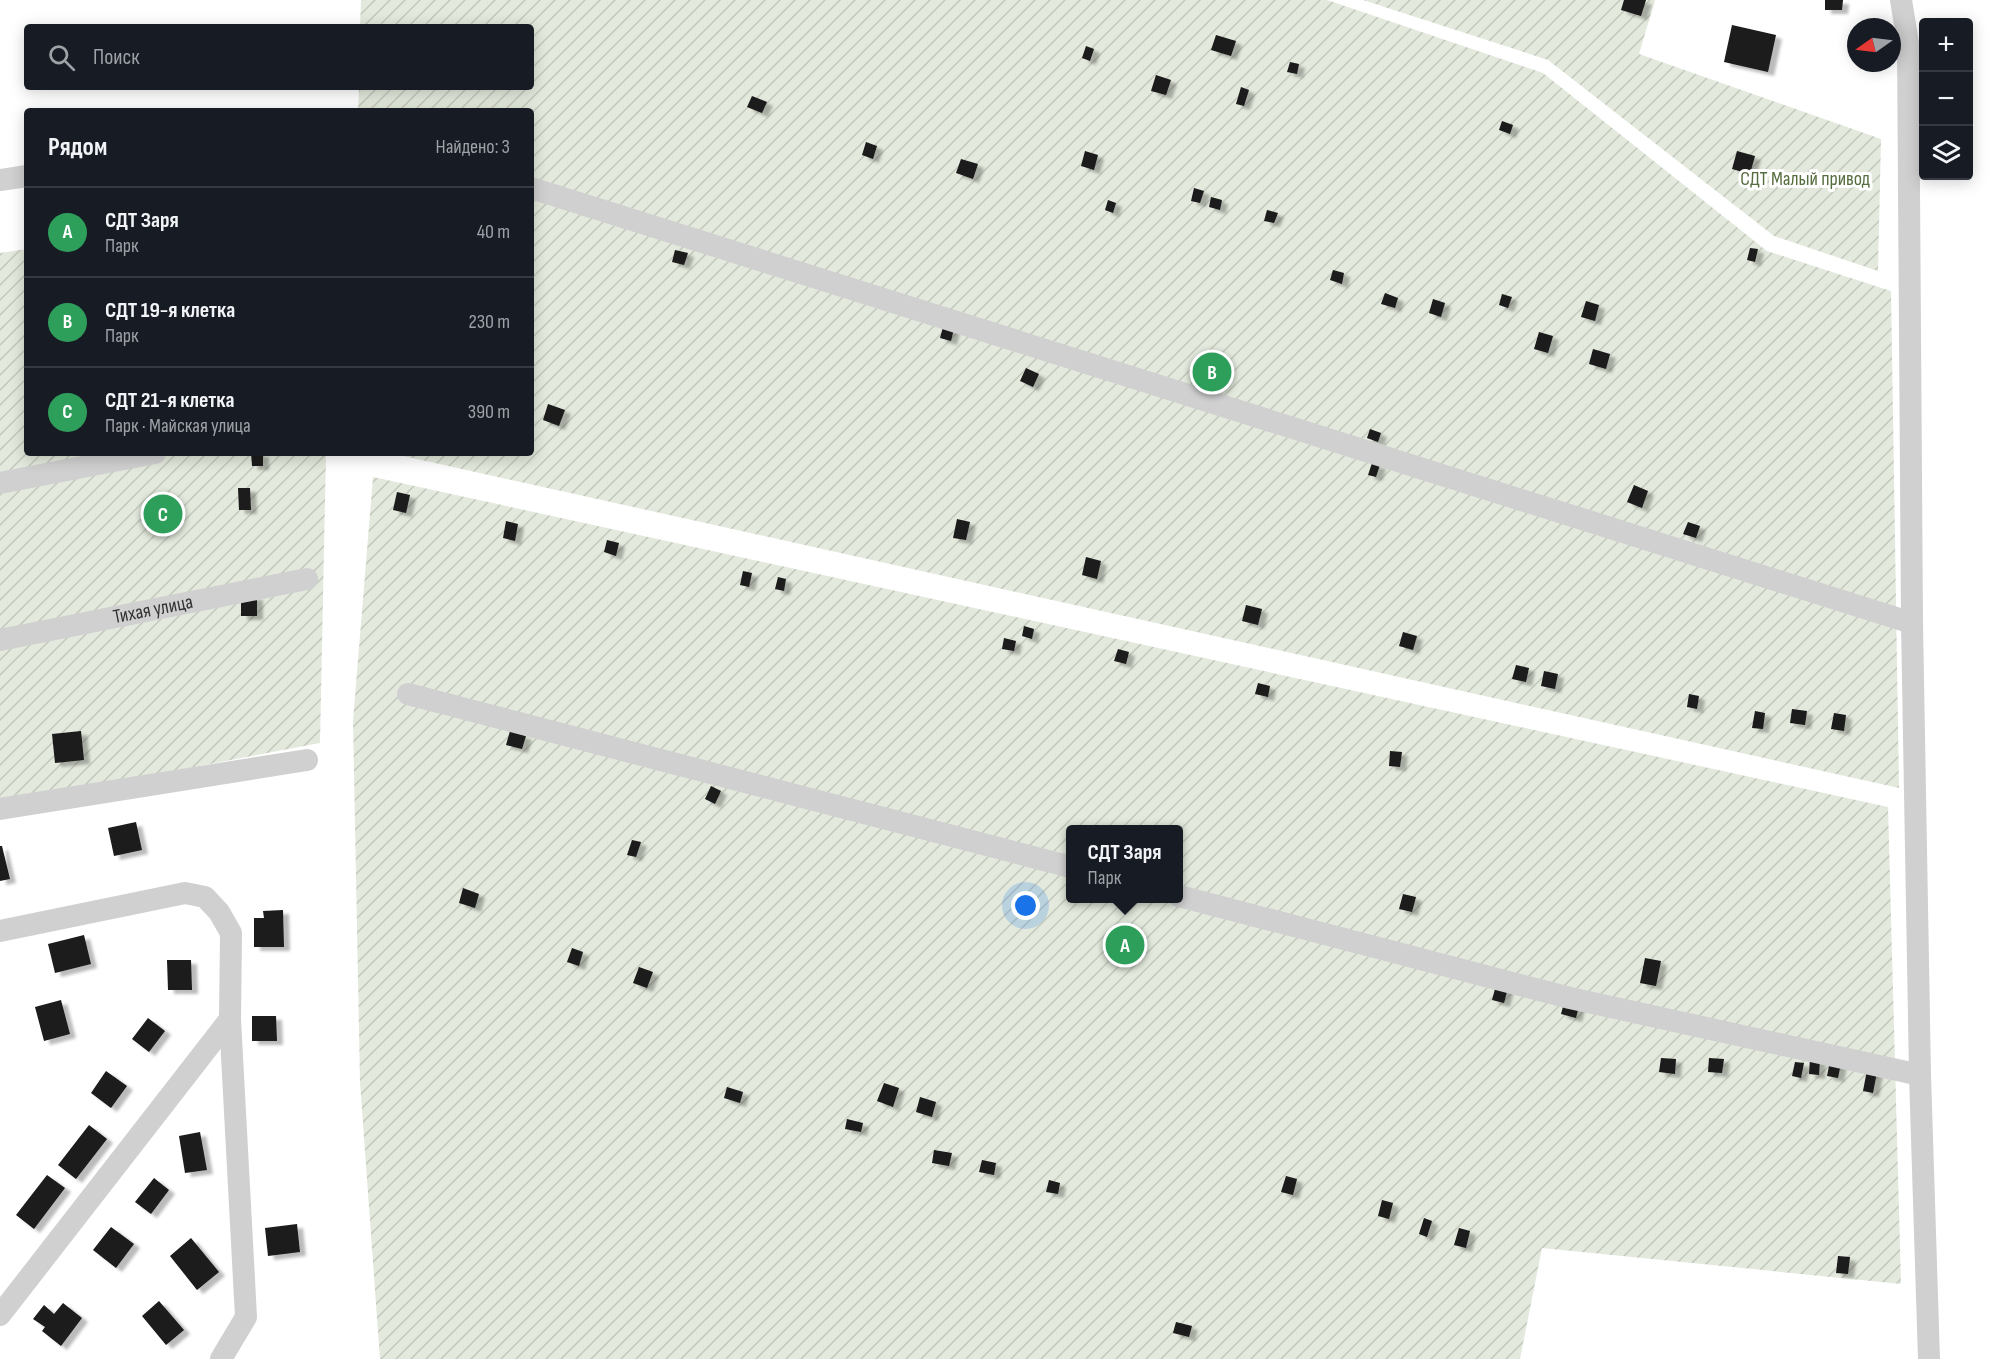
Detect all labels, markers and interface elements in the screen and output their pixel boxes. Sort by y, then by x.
north arrow [1847,18,1901,72]
map controls [1919,18,1973,180]
button: + [1919,18,1973,72]
search box [24,24,534,90]
icon: search [45,41,78,74]
text: Поиск [93,44,139,71]
button: − [1919,72,1973,126]
button: layers [1919,126,1973,180]
text: Рядом [48,132,107,163]
text: Найдено: 3 [436,135,510,159]
park label: СДТ Малый привод [1740,167,1870,191]
text: СДТ Заря [105,207,179,234]
text: A [63,220,72,244]
text: 40 m [477,220,510,244]
text: Парк [105,234,139,258]
text: СДТ 19-я клетка [105,297,235,324]
text: B [63,310,72,334]
text: 230 m [468,310,510,334]
text: Парк [105,324,139,348]
pin: B [1192,350,1232,394]
text: СДТ 21-я клетка [105,387,234,414]
text: C [62,400,73,424]
text: 390 m [468,400,510,424]
text: Парк · Майская улица [105,414,251,438]
pin: C [144,492,182,536]
street label: Тихая улица [111,590,195,629]
popup [1066,825,1183,903]
text: СДТ Заря [1088,839,1161,866]
text: Парк [1088,866,1121,890]
your location [1011,891,1040,920]
pin: A [1106,922,1144,968]

